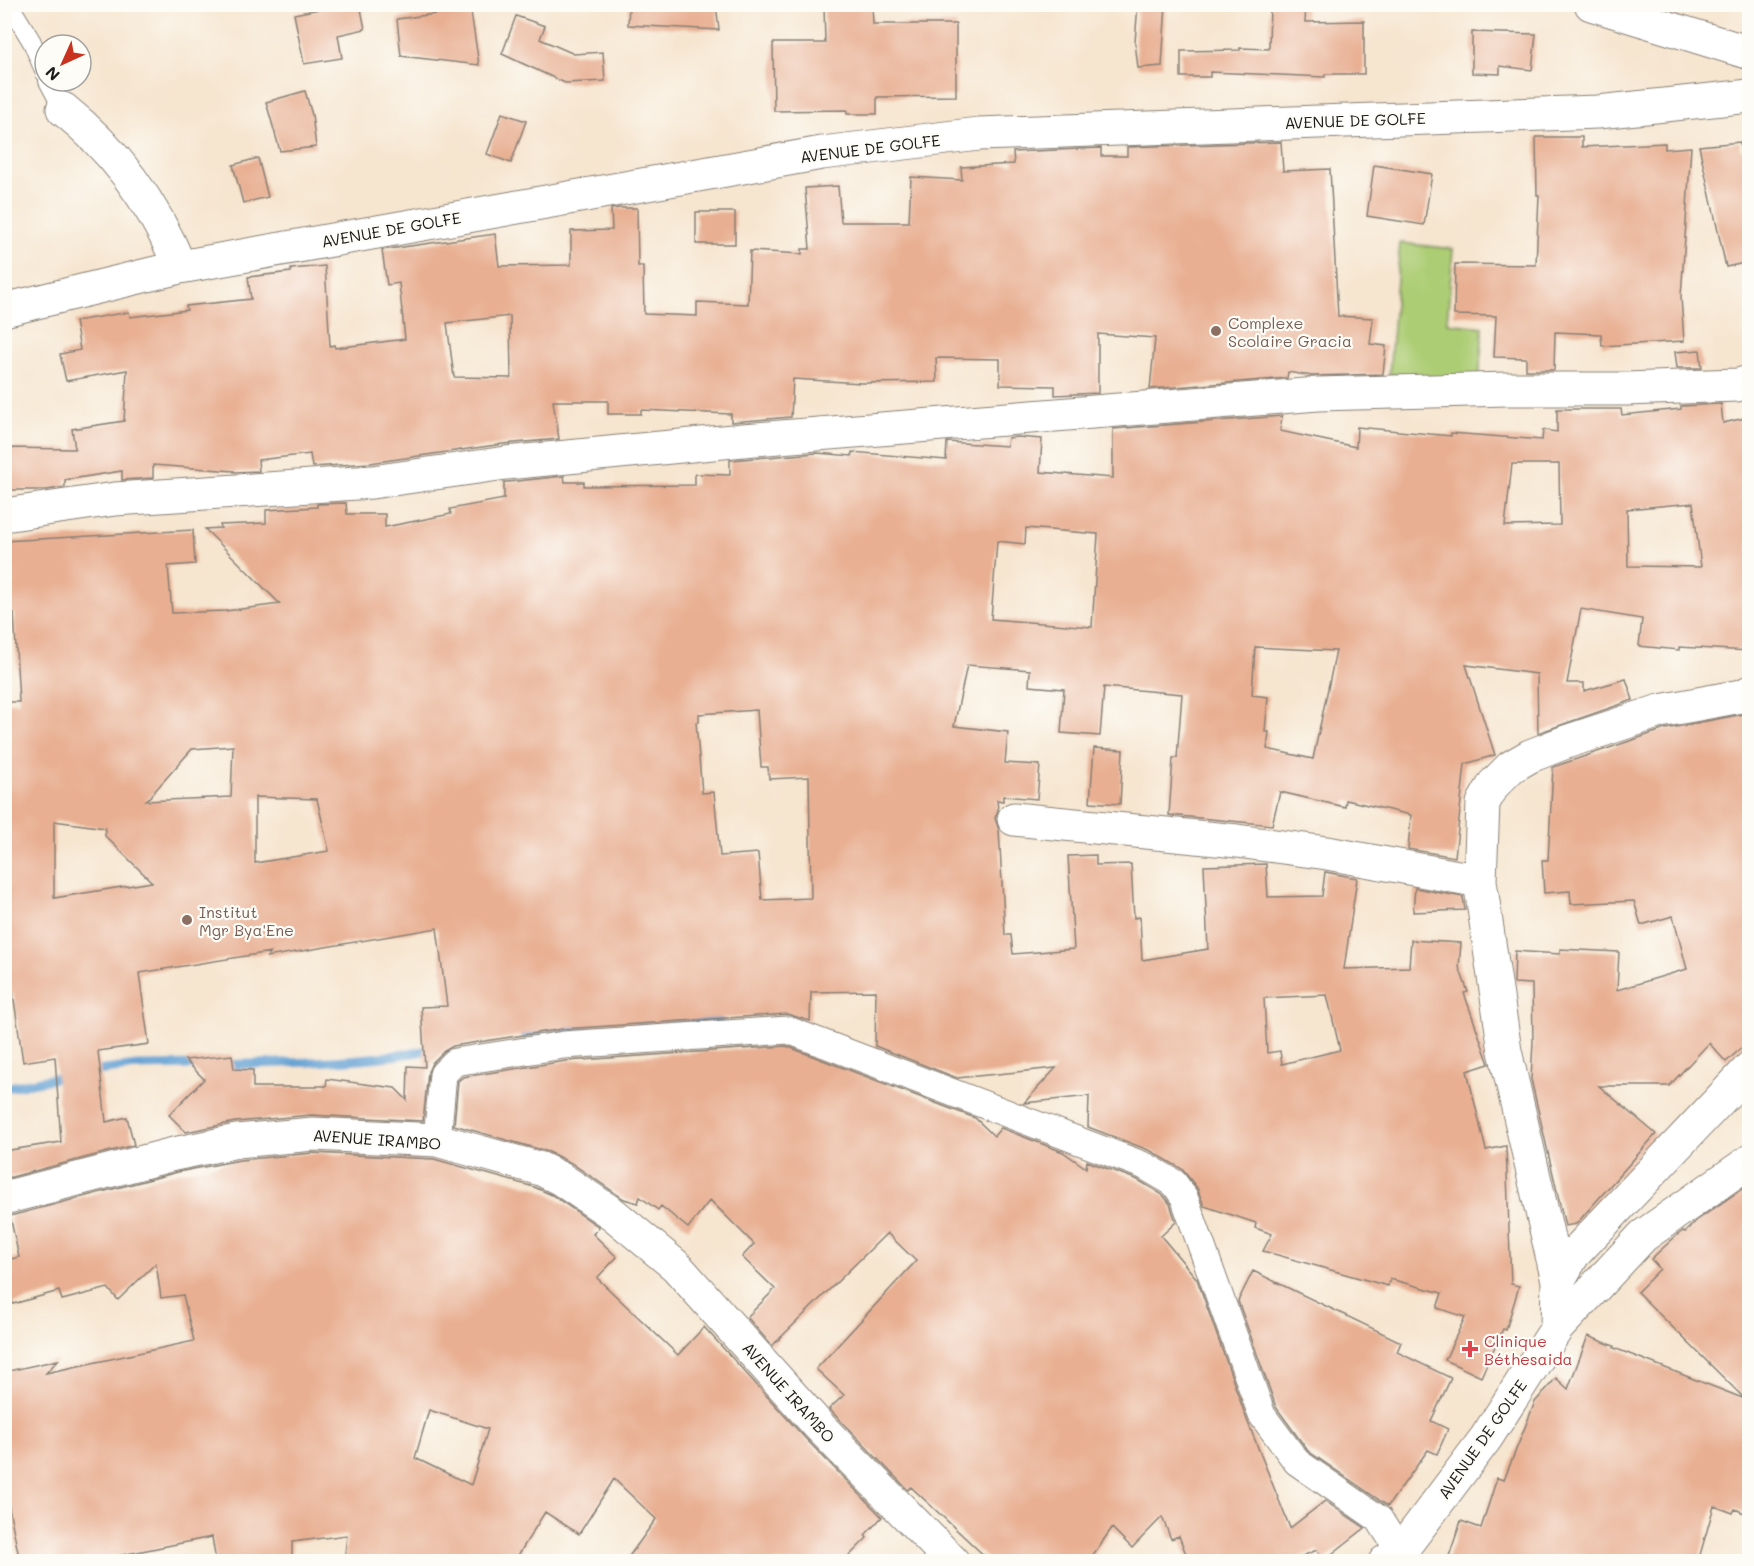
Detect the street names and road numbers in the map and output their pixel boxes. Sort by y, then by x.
street label: AVENUE DE GOLFE [1284,107,1426,133]
street label: AVENUE DE GOLFE [799,129,941,167]
street label: AVENUE DE GOLFE [320,206,462,252]
street label: AVENUE IRAMBO [312,1124,442,1154]
street label: AVENUE IRAMBO [738,1337,840,1447]
street label: AVENUE DE GOLFE [1433,1375,1531,1503]

